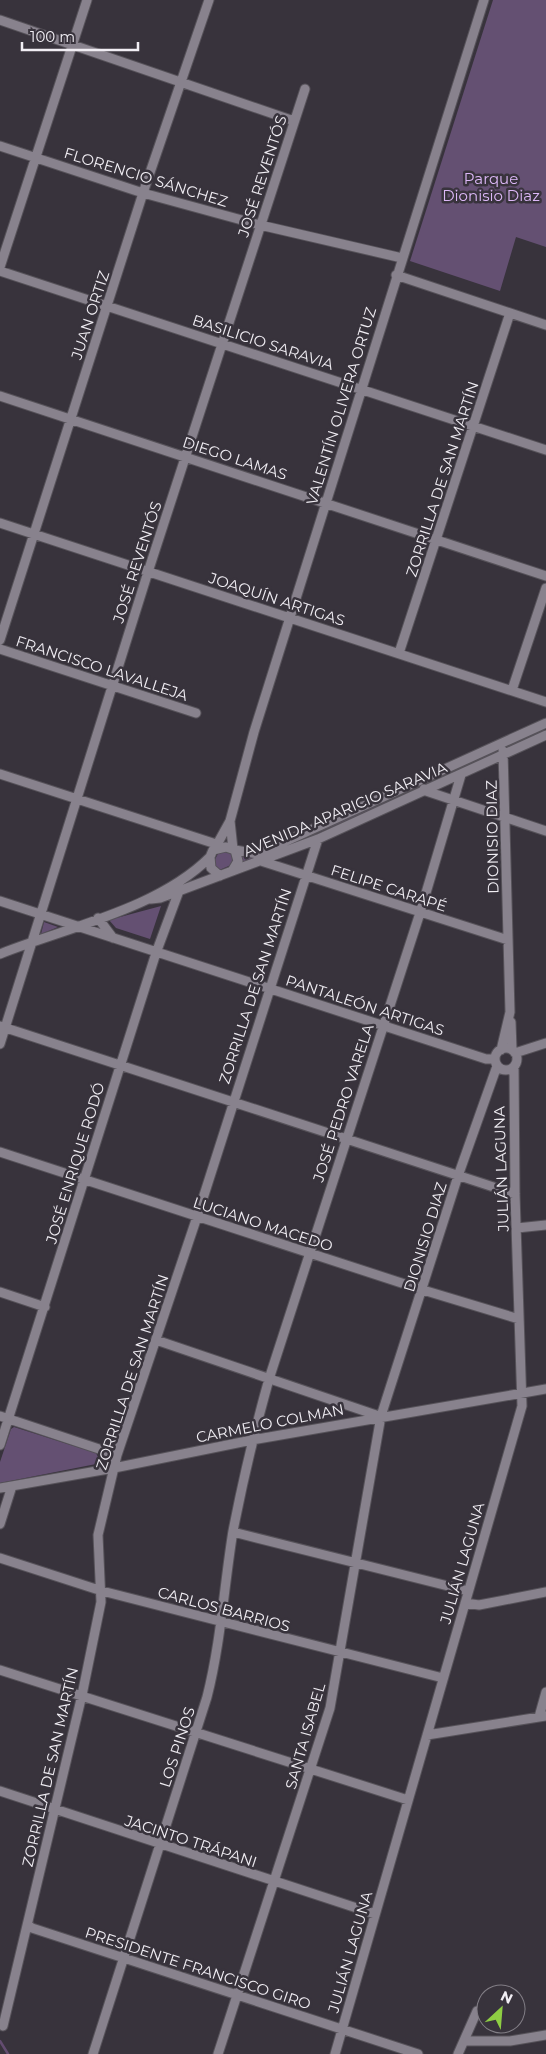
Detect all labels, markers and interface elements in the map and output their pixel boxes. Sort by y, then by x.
scale bar [22,20,139,52]
text: 100 m [30,27,75,46]
street label: JOSÉ REVENTÓS [233,113,291,240]
street label: FLORENCIO SÁNCHEZ [62,143,230,211]
park label: Parque Dionisio Diaz [442,169,540,205]
street label: JUAN ORTIZ [66,268,113,363]
street label: VALENTÍN OLIVERA ORTUZ [302,305,380,507]
street label: BASILICIO SARAVIA [190,310,336,374]
street label: ZORRILLA DE SAN MARTÍN [401,379,483,579]
street label: DIEGO LAMAS [180,432,290,484]
street label: JOSÉ REVENTÓS [108,499,166,626]
street label: JOAQUÍN ARTIGAS [206,568,347,630]
street label: FRANCISCO LAVALLEJA [14,631,191,705]
street label: AVENIDA APARICIO SARAVIA [240,757,450,861]
street label: DIONISIO DIAZ [482,780,502,894]
street label: FELIPE CARAPÉ [329,860,449,916]
street label: ZORRILLA DE SAN MARTÍN [214,886,296,1086]
street label: PANTALEÓN ARTIGAS [283,970,447,1040]
street label: JOSÉ PEDRO VARELA [308,1021,378,1185]
street label: JOSÉ ENRIQUE RODÓ [41,1080,109,1247]
street label: JULIÁN LAGUNA [489,1106,513,1233]
street label: DIONISIO DIAZ [399,1180,451,1294]
street label: LUCIANO MACEDO [191,1192,335,1256]
street label: ZORRILLA DE SAN MARTÍN [91,1272,173,1472]
street label: CARMELO COLMAN [194,1399,346,1447]
street label: JULIÁN LAGUNA [435,1500,488,1627]
street label: CARLOS BARRIOS [156,1582,292,1636]
street label: ZORRILLA DE SAN MARTÍN [18,1665,82,1869]
street label: SANTA ISABEL [281,1681,329,1791]
street label: LOS PINOS [155,1704,199,1790]
street label: JACINTO TRÁPANI [121,1810,260,1871]
street label: JULIÁN LAGUNA [323,1889,376,2016]
street label: PRESIDENTE FRANCISCO GIRO [83,1922,313,2014]
north arrow [476,1984,526,2034]
text: N [498,1987,516,2008]

